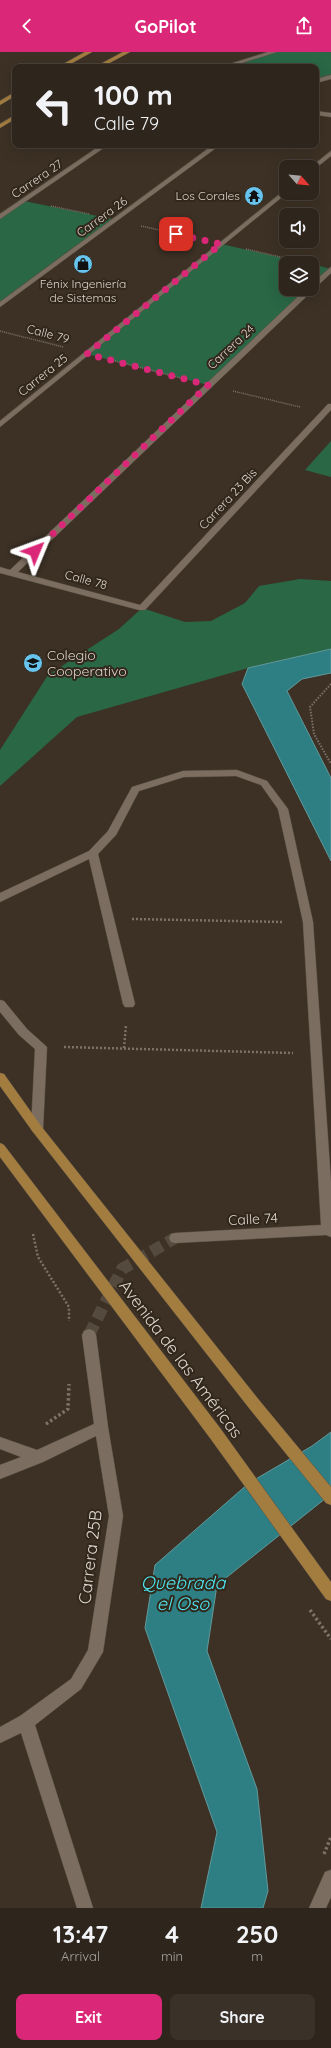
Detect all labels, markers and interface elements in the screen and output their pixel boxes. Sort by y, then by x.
icon: back [16,15,38,37]
text: GoPilot [134,15,197,38]
icon: share [293,15,315,37]
text: 100 m [94,77,173,112]
icon: left [28,80,80,132]
text: Calle 79 [94,112,159,135]
street label: Carrera 27 [8,156,65,201]
north arrow [279,160,319,200]
map controls [279,160,319,296]
temple icon: Los Corales [243,185,265,207]
place label: Los Corales [176,188,240,203]
street label: Carrera 26 [73,193,130,240]
button: sound [279,208,319,248]
pin [159,217,193,251]
icon: arrive [165,223,187,245]
shop icon: Fénix Ingeniería de Sistemas [72,253,94,275]
button: layers [279,256,319,296]
place label: Fénix Ingeniería de Sistemas [40,276,126,305]
street label: Calle 79 [25,321,71,346]
street label: Carrera 24 [204,321,257,372]
street label: Carrera 25 [15,350,70,399]
street label: Carrera 23 Bis [196,465,260,532]
position arrow [14,530,56,572]
street label: Calle 78 [63,567,109,592]
place label: Colegio Cooperativo [47,646,127,680]
school or university icon: Colegio Cooperativo [22,652,44,674]
street label: Calle 74 [228,1209,278,1229]
street label: Avenida de las Américas [115,1276,248,1442]
street label: Carrera 25B [73,1509,106,1605]
water label: Quebrada el Oso [141,1571,226,1615]
text: 13:47 [53,1919,108,1949]
text: 4 [165,1919,179,1949]
text: 250 [236,1919,278,1949]
text: Arrival [61,1948,100,1964]
text: min [161,1948,183,1964]
text: m [251,1948,263,1964]
button: Exit [16,1994,162,2040]
button: Share [170,1994,315,2040]

